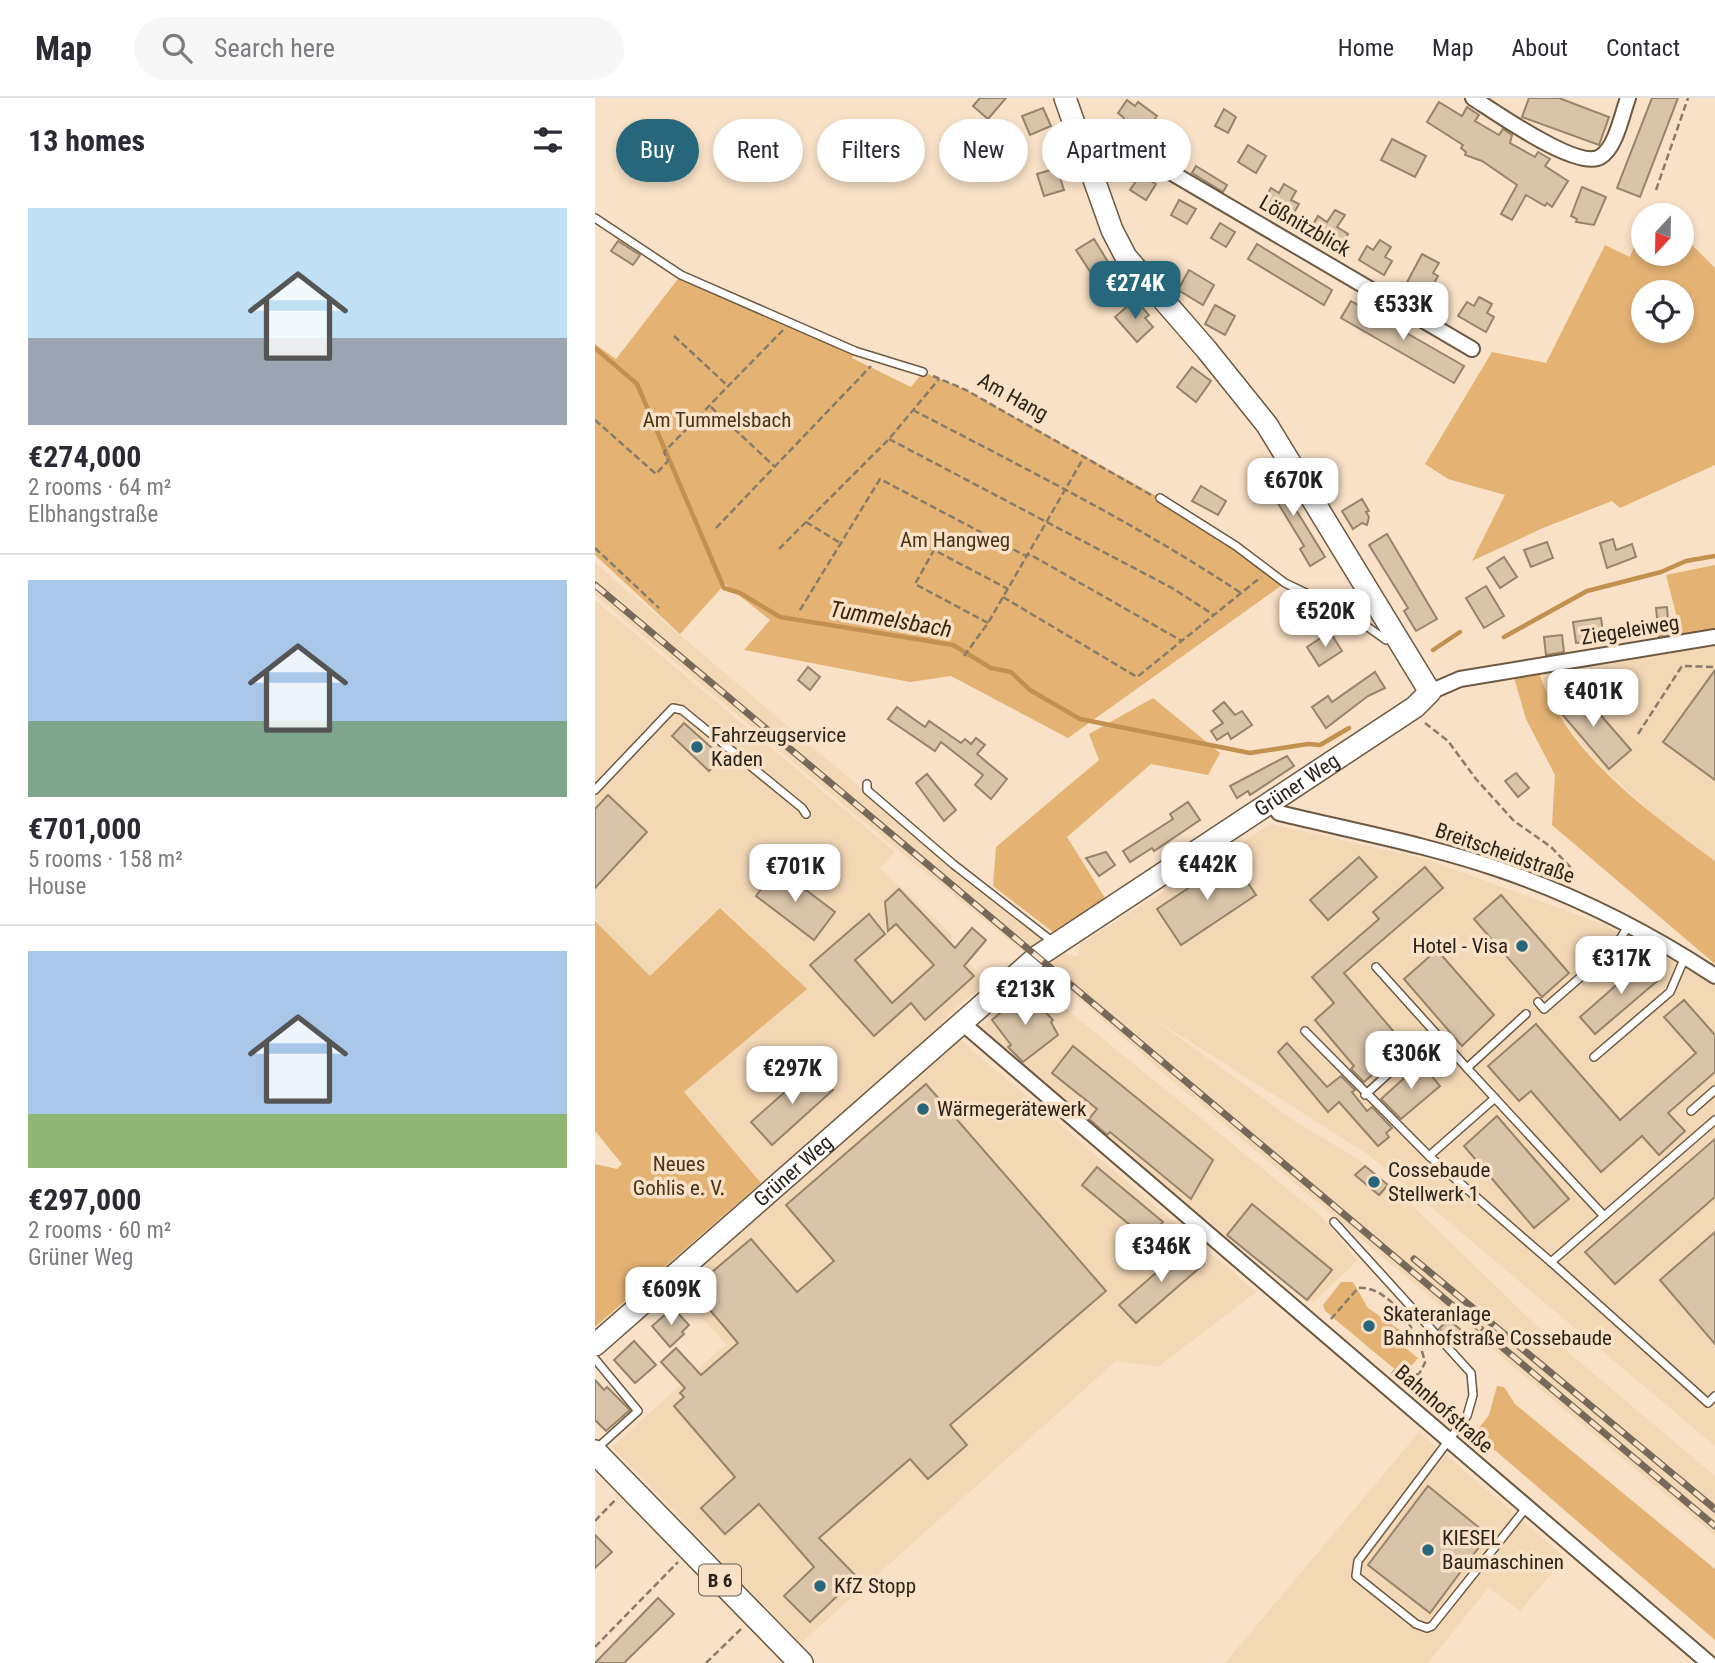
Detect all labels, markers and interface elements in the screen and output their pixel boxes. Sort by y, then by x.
search box [134,17,624,80]
text: Map [35,29,92,68]
icon: search [158,29,196,67]
text: Search here [214,33,335,63]
text: Home [1338,34,1394,62]
text: Map [1432,34,1474,62]
text: About [1512,34,1568,62]
text: Contact [1606,34,1680,62]
chip: Buy [616,119,699,182]
chip: Rent [713,119,803,182]
chip: Filters [817,119,925,182]
chip: New [939,119,1028,182]
chip: Apartment [1042,119,1191,182]
icon: filters [529,121,567,159]
text: 13 homes [28,123,145,158]
street label: Lößnitzblick [1255,190,1355,262]
north arrow [1631,203,1694,266]
map controls [1631,203,1694,343]
icon: home [235,253,361,379]
pin: €274K [1086,262,1184,321]
text: €274K [1105,270,1165,297]
button: locate [1631,280,1694,343]
pin: €533K [1354,282,1452,342]
text: €533K [1373,291,1433,318]
street label: Am Hang [974,368,1052,426]
park label: Am Tummelsbach [643,408,791,432]
text: €274,000 [28,439,141,474]
pin: €670K [1244,458,1342,518]
text: €670K [1263,467,1323,494]
text: 2 rooms · 64 m² [28,474,171,501]
text: Elbhangstraße [28,501,158,528]
park label: Am Hangweg [900,528,1010,552]
pin: €520K [1276,589,1374,649]
water label: Tummelsbach [828,595,954,644]
text: €520K [1295,598,1355,625]
street label: Ziegeleiweg [1579,610,1681,650]
icon: home [235,625,361,751]
pin: €401K [1544,670,1642,729]
text: €401K [1563,678,1623,705]
place label: Fahrzeugservice Kaden [711,723,846,771]
marker: Fahrzeugservice Kaden [689,739,705,755]
street label: Grüner Weg [1250,748,1344,821]
text: €701,000 [28,811,141,846]
street label: Breitscheidstraße [1432,818,1578,888]
pin: €442K [1158,842,1256,902]
pin: €701K [746,844,844,904]
text: 5 rooms · 158 m² [28,846,183,873]
text: €442K [1177,851,1237,878]
text: €701K [765,853,825,880]
text: House [28,873,86,900]
place label: Hotel - Visa [1412,934,1508,958]
pin: €317K [1572,936,1670,996]
marker: Hotel - Visa [1514,938,1530,954]
text: €317K [1591,945,1651,972]
pin: €213K [976,968,1074,1027]
text: €213K [995,976,1055,1003]
icon: home [235,996,361,1122]
pin: €306K [1362,1032,1460,1091]
text: €306K [1381,1040,1441,1067]
pin: €297K [743,1046,841,1106]
text: €297K [762,1055,822,1082]
place label: Wärmegerätewerk [937,1097,1087,1121]
marker: Wärmegerätewerk [915,1101,931,1117]
street label: Grüner Weg [749,1130,837,1212]
park label: Neues Gohlis e. V. [633,1152,725,1200]
place label: Cossebaude Stellwerk 1 [1388,1158,1490,1206]
marker: Cossebaude Stellwerk 1 [1366,1174,1382,1190]
text: €297,000 [28,1182,141,1217]
text: 2 rooms · 60 m² [28,1217,171,1244]
pin: €346K [1112,1224,1210,1284]
text: €346K [1131,1233,1191,1260]
text: Grüner Weg [28,1244,133,1271]
pin: €609K [622,1268,720,1327]
text: €609K [641,1276,701,1303]
place label: Skateranlage Bahnhofstraße Cossebaude [1383,1302,1612,1350]
marker: Skateranlage Bahnhofstraße Cossebaude [1361,1318,1377,1334]
street label: Bahnhofstraße [1390,1360,1498,1458]
place label: KIESEL Baumaschinen [1442,1526,1564,1574]
marker: KIESEL Baumaschinen [1420,1542,1436,1558]
road number: B 6 [699,1564,741,1596]
place label: KfZ Stopp [834,1574,916,1598]
marker: KfZ Stopp [812,1578,828,1594]

